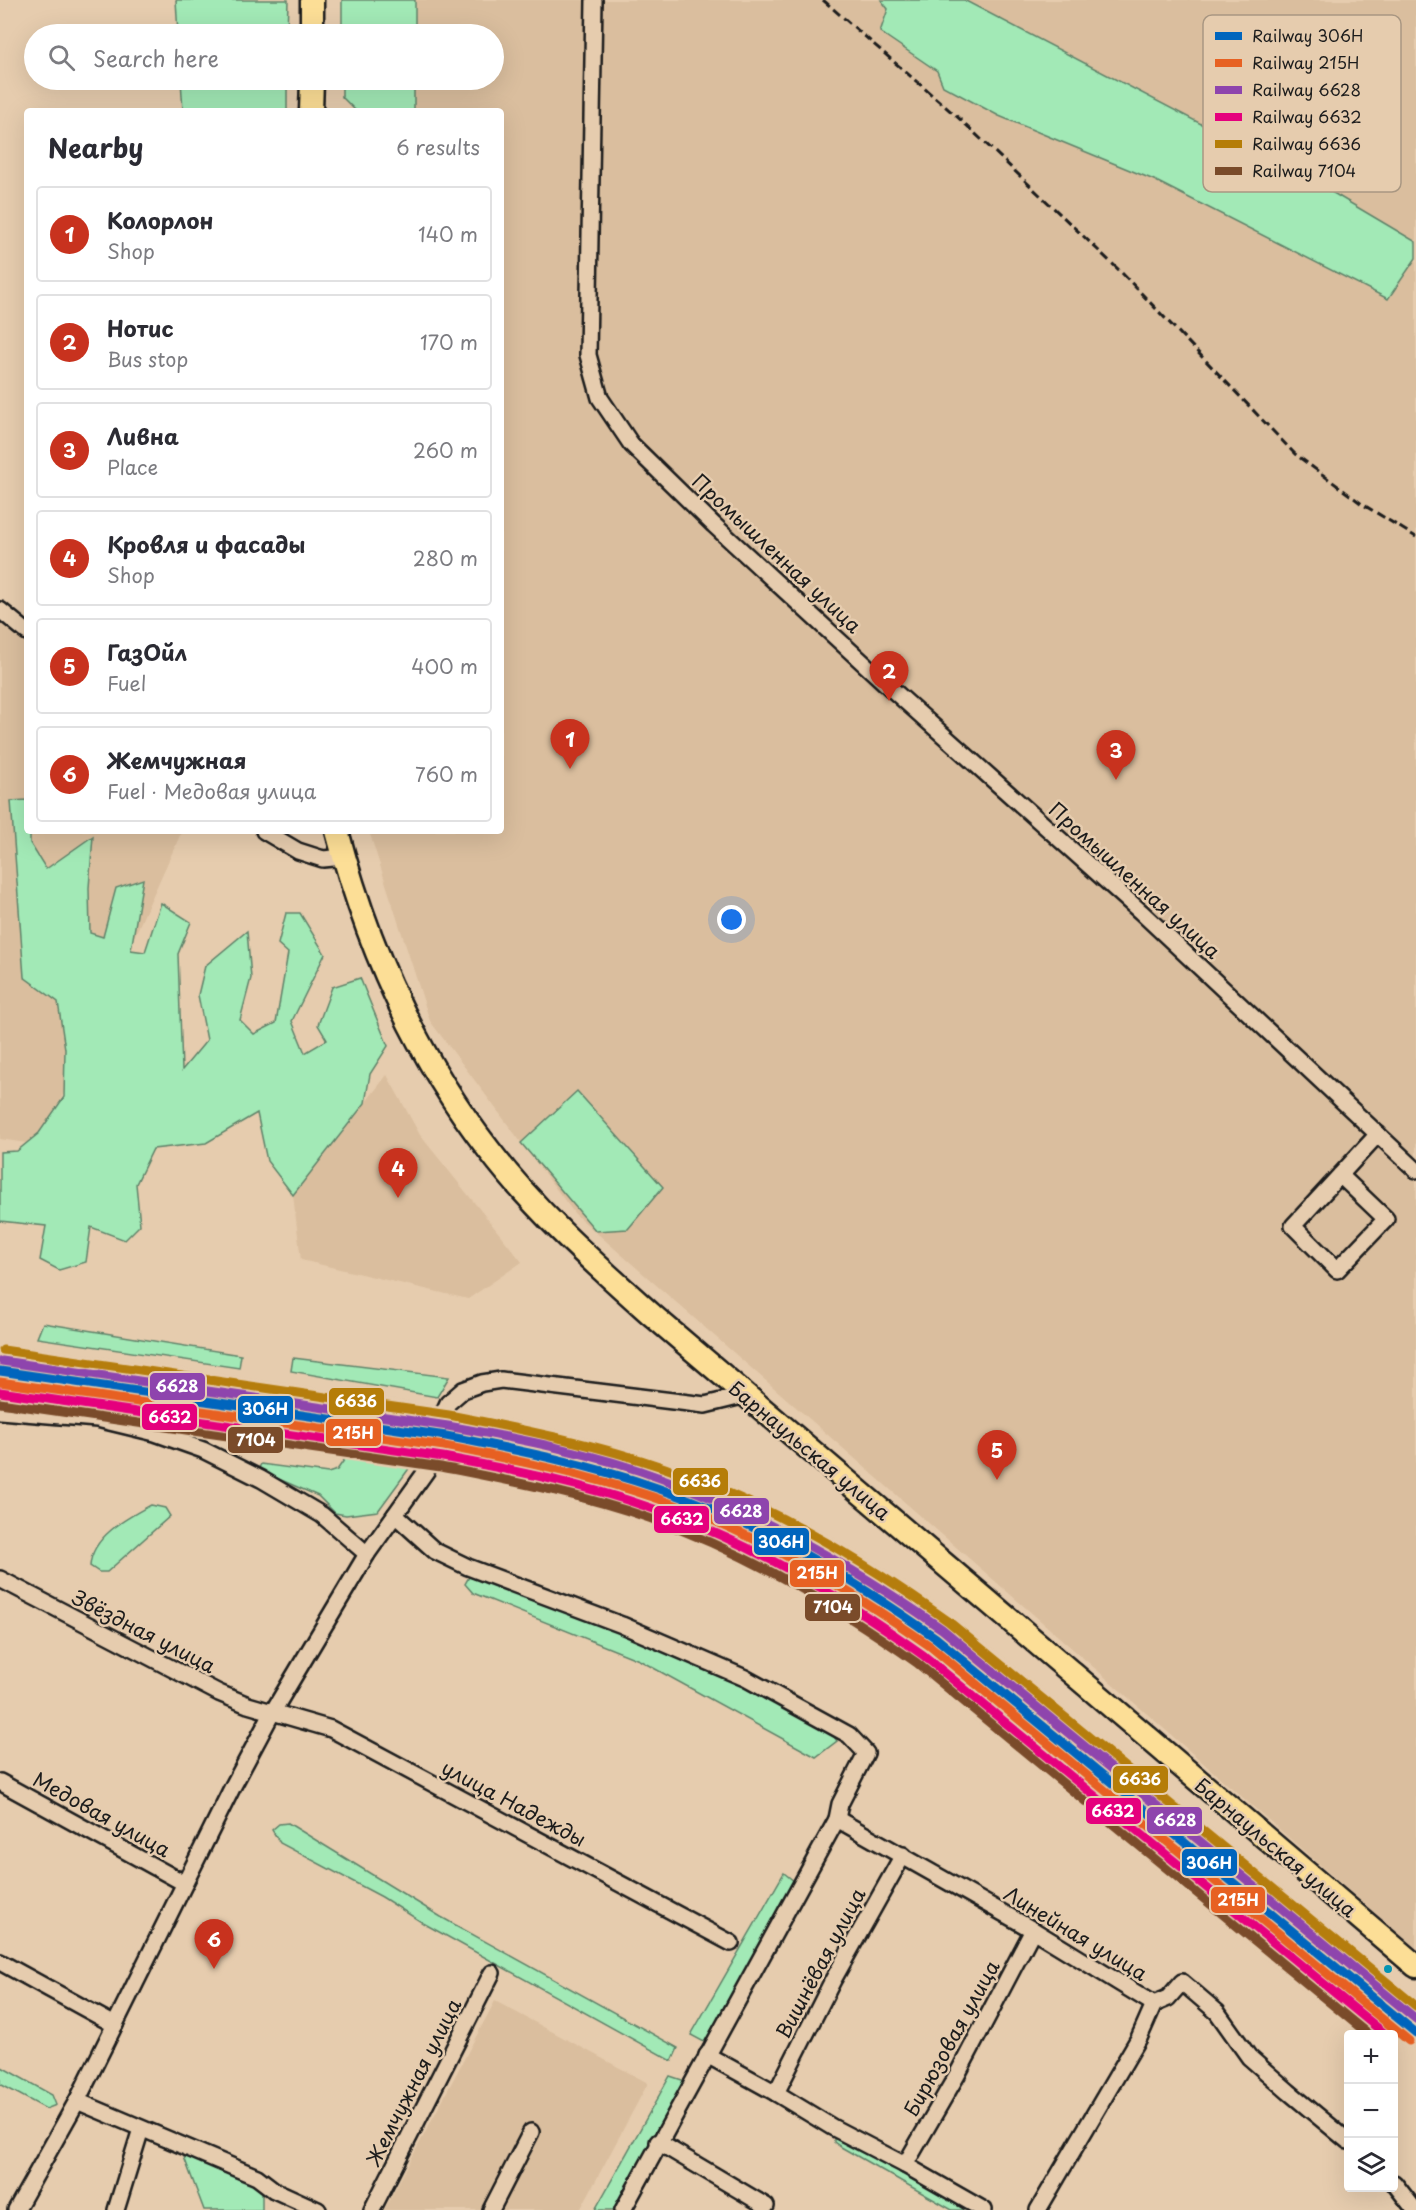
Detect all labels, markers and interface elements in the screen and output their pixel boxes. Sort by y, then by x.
legend [1203,15,1401,192]
text: Railway 306Н [1252,23,1363,47]
search box [24,24,504,90]
icon: search [45,41,78,74]
text: Search here [93,41,219,74]
text: Railway 215Н [1252,50,1359,74]
text: Railway 6628 [1252,77,1361,101]
text: Railway 6632 [1252,104,1362,128]
text: Nearby [48,128,143,167]
text: Railway 6636 [1252,131,1361,155]
text: 6 results [396,132,480,162]
text: Railway 7104 [1252,158,1356,182]
text: Колорлон [107,203,213,236]
text: 1 [65,219,74,249]
text: 140 m [418,219,478,249]
text: Shop [107,236,155,266]
text: Нотис [107,311,174,344]
text: 2 [62,327,77,357]
text: 170 m [420,327,478,357]
text: Bus stop [107,344,188,374]
text: Ливна [107,419,179,452]
text: 3 [63,435,76,465]
text: 260 m [413,435,478,465]
text: Place [107,452,158,482]
street label: Промышленная улица [686,466,869,640]
text: Кровля и фасады [107,527,305,560]
text: 4 [63,543,76,573]
text: 280 m [413,543,478,573]
text: Shop [107,560,155,590]
text: ГазОйл [107,635,187,668]
text: 5 [63,651,76,681]
text: 400 m [411,651,478,681]
pin: 2 [870,652,908,701]
text: Fuel [107,668,146,698]
pin: 1 [550,720,590,769]
pin: 3 [1096,730,1136,780]
text: Жемчужная [107,743,246,776]
text: 6 [62,759,77,789]
text: 760 m [415,759,478,789]
text: Fuel · Медовая улица [107,776,316,806]
street label: Промышленная улица [1043,795,1228,966]
your location [717,905,746,934]
pin: 4 [378,1148,418,1198]
line badge: 6628 [149,1372,206,1401]
text: 6628 [156,1373,198,1397]
street label: Барнаульская улица [722,1373,898,1527]
line badge: 6636 [328,1387,385,1416]
text: 6636 [335,1388,377,1412]
line badge: 306Н [237,1395,294,1424]
text: 306Н [242,1396,288,1420]
line badge: 6632 [141,1403,198,1431]
text: 6632 [149,1404,191,1428]
line badge: 215Н [325,1418,382,1447]
text: 215Н [332,1420,374,1444]
line badge: 7104 [227,1426,284,1454]
text: 7104 [236,1427,276,1451]
pin: 5 [978,1430,1016,1480]
line badge: 6636 [672,1467,729,1496]
text: 6636 [679,1468,721,1492]
line badge: 6628 [713,1497,770,1525]
text: 6628 [720,1498,762,1522]
line badge: 6632 [653,1505,710,1534]
text: 6632 [661,1506,703,1530]
line badge: 306Н [753,1527,810,1556]
text: 306Н [758,1529,804,1553]
line badge: 215Н [789,1559,845,1588]
text: 215Н [796,1560,838,1584]
street label: Звёздная улица [67,1582,221,1680]
line badge: 7104 [804,1593,861,1622]
text: 7104 [813,1594,853,1618]
street label: улица Надежды [436,1752,592,1854]
street label: Медовая улица [28,1764,176,1864]
line badge: 6636 [1112,1765,1169,1794]
text: 6636 [1119,1766,1161,1790]
street label: Барнаульская улица [1188,1770,1364,1924]
line badge: 6632 [1085,1797,1142,1825]
text: 6632 [1092,1798,1134,1822]
line badge: 6628 [1146,1806,1203,1835]
text: 6628 [1154,1807,1196,1831]
line badge: 306Н [1181,1848,1238,1877]
text: 306Н [1186,1850,1232,1874]
street label: Линейная улица [999,1878,1154,1988]
street label: Вишнёвая улица [768,1882,873,2044]
line badge: 215Н [1210,1886,1266,1914]
text: 215Н [1217,1887,1259,1911]
pin: 6 [194,1920,234,1969]
street label: Бирюзовая улица [896,1954,1007,2122]
unlabelled marker [1382,1963,1394,1975]
street label: Жемчужная улица [358,1993,468,2171]
map controls [1344,2030,1398,2192]
button: + [1344,2030,1398,2084]
button: − [1344,2084,1398,2138]
button: layers [1344,2138,1398,2192]

